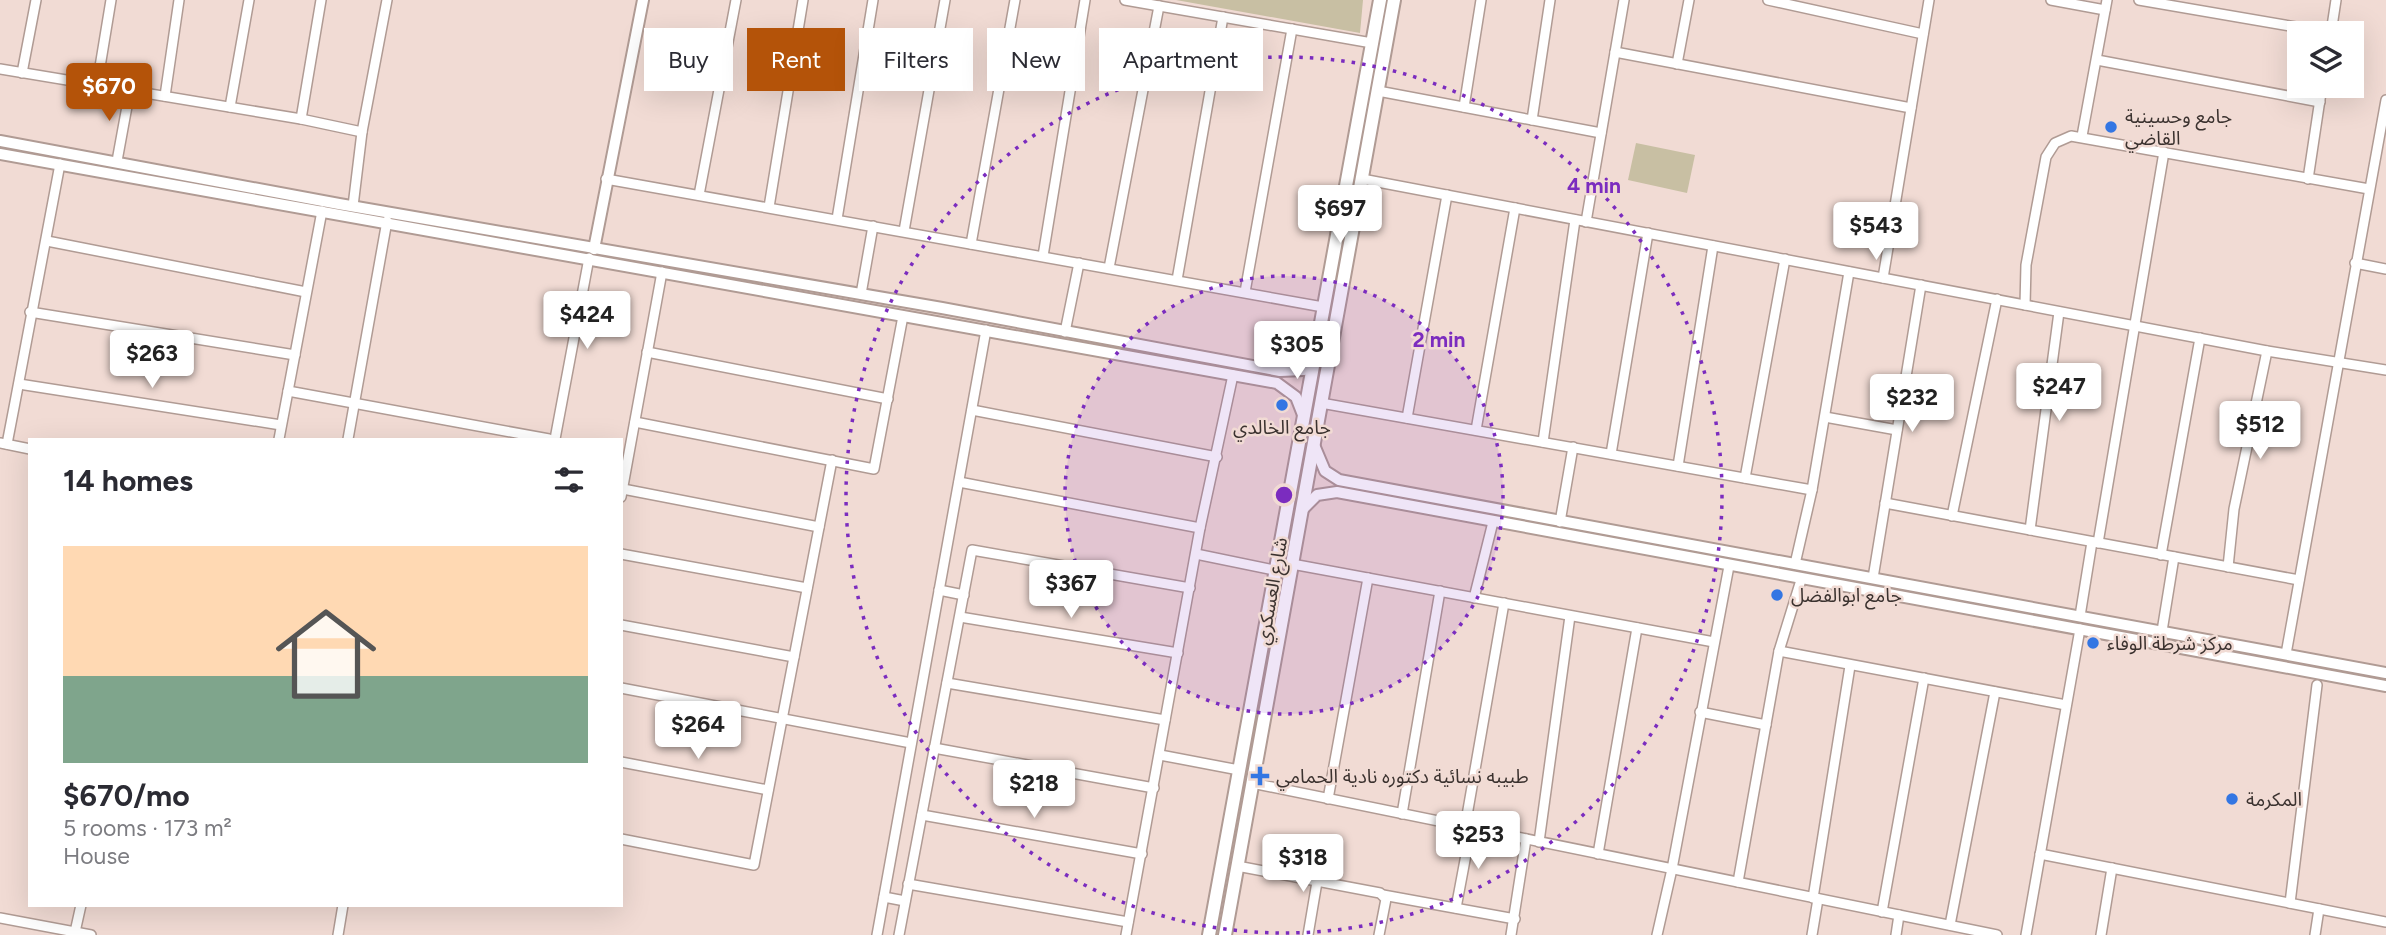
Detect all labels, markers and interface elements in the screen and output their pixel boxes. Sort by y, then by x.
map controls [2287,21,2364,98]
button: layers [2287,21,2364,98]
chip: Buy [644,28,733,91]
chip: Rent [747,28,845,91]
chip: Filters [859,28,973,91]
chip: New [987,28,1085,91]
chip: Apartment [1099,28,1263,91]
pin: $670 [68,64,150,123]
text: $670 [82,72,136,100]
place label: جامع وحسينية القاضي [2125,105,2232,153]
marker: جامع وحسينية القاضي [2103,119,2119,135]
text: 4 min [1567,173,1621,198]
pin: $697 [1299,186,1381,245]
text: $697 [1314,194,1366,222]
pin: $543 [1835,202,1917,262]
text: $543 [1849,211,1903,239]
pin: $424 [546,292,628,351]
text: $424 [559,300,615,328]
pin: $305 [1256,322,1338,381]
text: 2 min [1413,327,1465,352]
pin: $263 [111,330,193,390]
text: $305 [1270,330,1324,358]
text: $263 [126,339,178,367]
pin: $247 [2018,364,2100,423]
text: $247 [2032,372,2086,400]
pin: $232 [1871,374,1953,434]
text: $232 [1886,383,1938,411]
marker: جامع الخالدي [1274,397,1290,413]
pin: $512 [2219,402,2301,461]
text: $512 [2235,410,2285,438]
place label: جامع الخالدي [1233,416,1331,442]
icon: filters [550,461,588,499]
text: 14 homes [63,462,193,499]
centre of rings [1272,483,1296,507]
street label: شارع العسكري [1251,535,1296,647]
pin: $367 [1030,560,1112,620]
text: $367 [1045,569,1097,597]
place label: جامع ابوالفضل [1791,584,1902,610]
marker: جامع ابوالفضل [1769,587,1785,603]
icon: home [263,591,389,717]
place label: مركز شرطة الوفاء [2107,632,2233,655]
marker: مركز شرطة الوفاء [2085,635,2101,651]
pin: $264 [657,702,739,761]
text: $264 [671,710,725,738]
pin: $218 [993,760,1075,820]
place label: طبيبه نسائية دكتوره نادية الحمامي [1276,765,1529,791]
marker: طبيبه نسائية دكتوره نادية الحمامي [1250,766,1270,786]
text: $218 [1009,769,1059,797]
text: $670/mo [63,777,190,814]
place label: المكرمة [2246,788,2302,811]
marker: المكرمة [2224,791,2240,807]
pin: $253 [1437,812,1519,871]
text: 5 rooms · 173 m² [63,814,232,842]
text: $253 [1452,820,1504,848]
pin: $318 [1262,834,1344,894]
text: House [63,842,130,870]
text: $318 [1278,843,1328,871]

